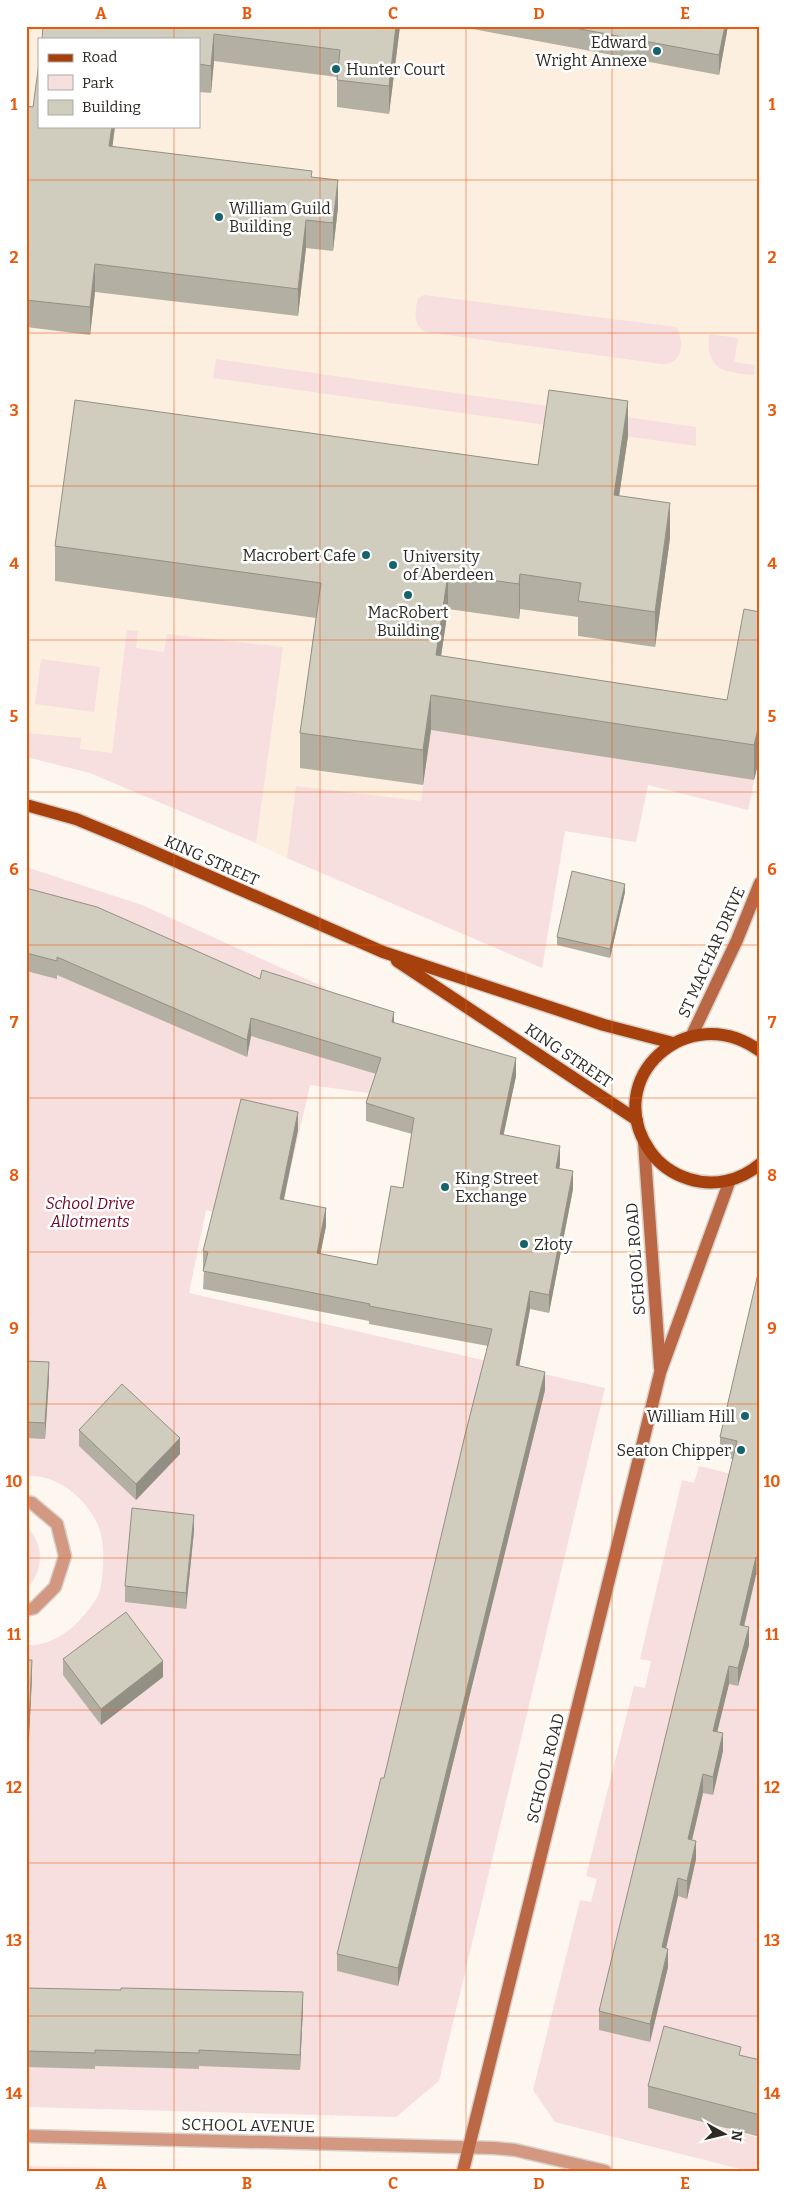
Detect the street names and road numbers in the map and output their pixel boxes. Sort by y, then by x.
street label: KING STREET [162,831,262,890]
street label: ST MACHAR DRIVE [674,884,749,1021]
street label: KING STREET [521,1019,616,1092]
street label: SCHOOL ROAD [622,1202,649,1316]
street label: SCHOOL ROAD [523,1711,568,1825]
street label: SCHOOL AVENUE [181,2115,315,2136]

